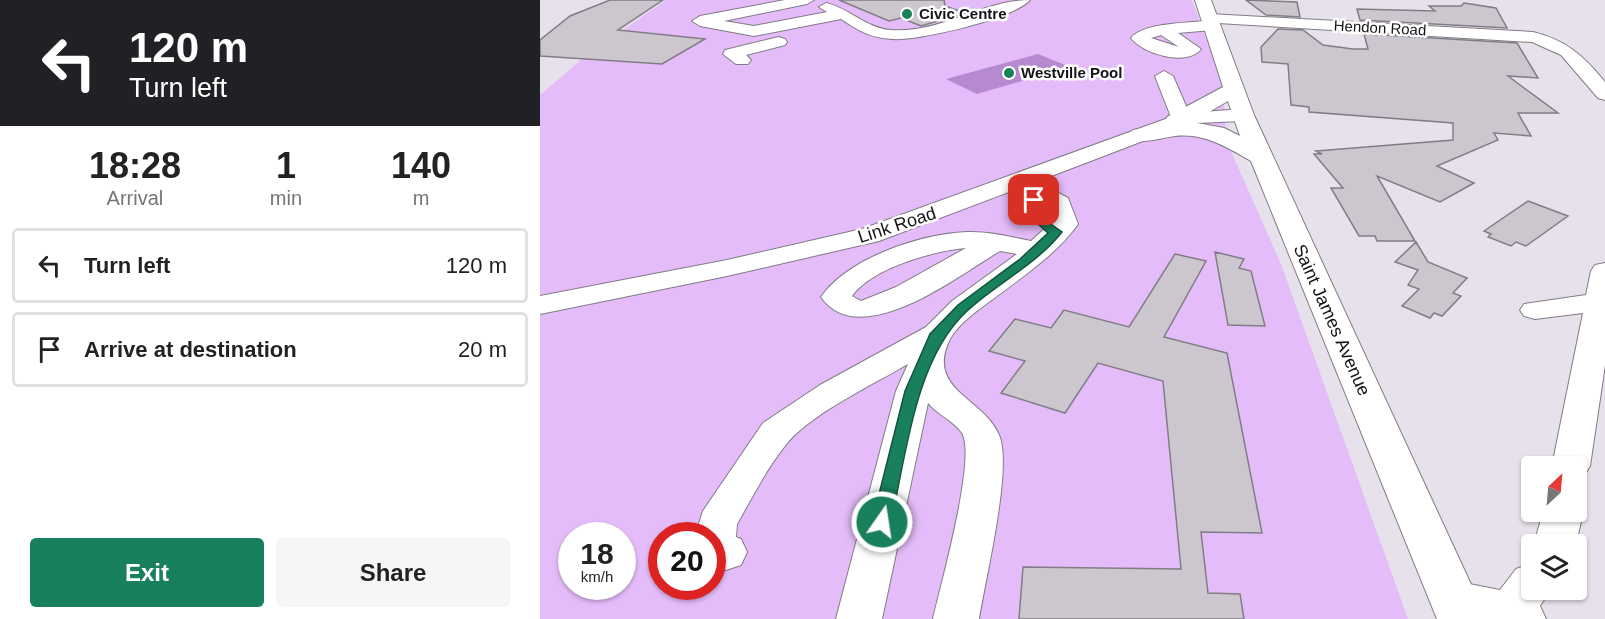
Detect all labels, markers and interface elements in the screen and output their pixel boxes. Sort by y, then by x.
place label: Civic Centre [919,5,1007,22]
marker: Civic Centre [900,7,914,21]
street label: Hendon Road [1333,17,1427,38]
icon: left [30,24,108,102]
text: 120 m [129,24,248,71]
place label: Westville Pool [1021,64,1122,81]
marker: Westville Pool [1002,66,1016,80]
text: Turn left [129,73,227,103]
text: 18:28 [89,145,181,186]
text: 1 [276,145,296,186]
text: 140 [391,145,451,186]
pin [1008,174,1059,225]
icon: arrive [1017,183,1050,216]
text: Arrival [107,187,163,209]
text: min [270,187,302,209]
text: m [413,187,429,209]
street label: Link Road [855,203,939,247]
street label: Saint James Avenue [1290,241,1374,399]
icon: left [33,249,66,282]
text: Turn left [84,253,170,278]
text: 120 m [446,253,507,278]
icon: arrive [33,333,66,366]
text: Arrive at destination [84,337,297,362]
text: 20 m [458,337,507,362]
north arrow [1521,456,1587,522]
map controls [1521,456,1587,600]
position arrow [850,490,914,554]
speed limit sign: 20 [648,522,726,600]
button: layers [1521,534,1587,600]
text: 18 [580,537,614,570]
button: Exit [30,538,264,607]
button: Share [276,538,510,607]
text: km/h [581,568,613,585]

